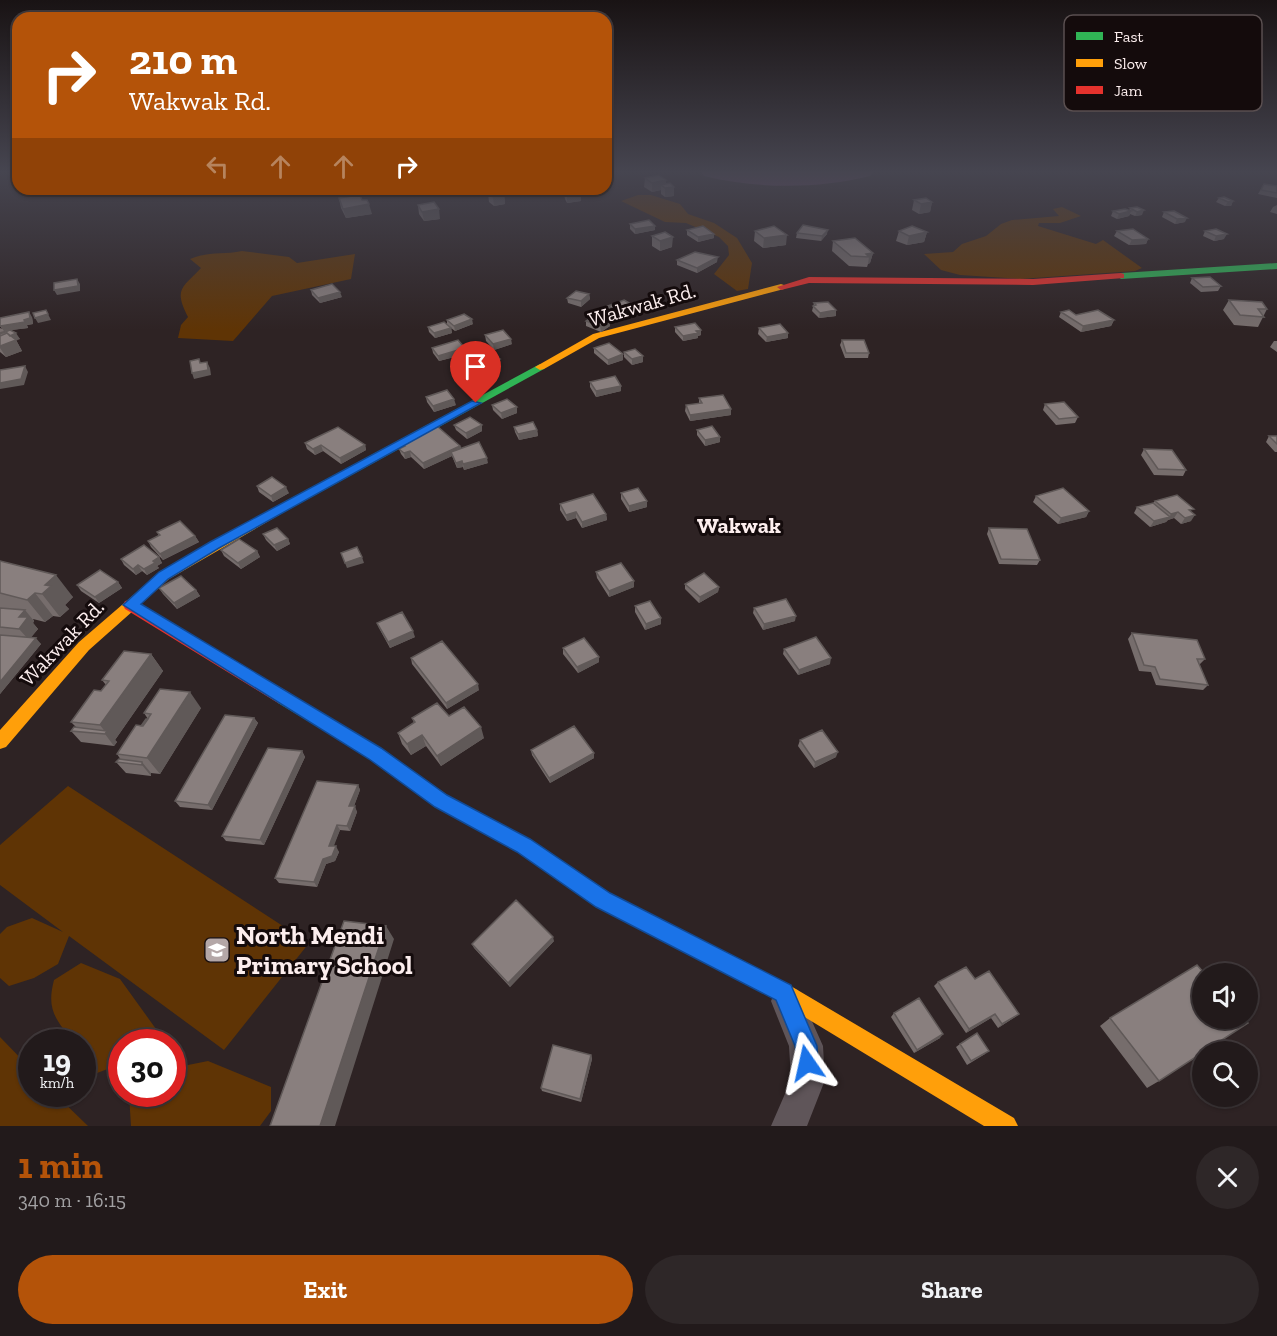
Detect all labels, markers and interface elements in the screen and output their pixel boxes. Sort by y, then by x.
legend [1064,15,1262,111]
text: Fast [1114,27,1143,46]
text: 210 m [129,34,237,85]
icon: right [30,36,108,114]
text: Slow [1114,54,1148,73]
text: Jam [1114,81,1143,100]
text: Wakwak Rd. [129,85,271,117]
icon: left [201,150,234,183]
icon: ahead [264,150,297,183]
icon: ahead [327,150,360,183]
icon: right [390,150,423,183]
street label: Wakwak Rd. [585,277,698,332]
pin [450,341,501,403]
icon: arrive [459,350,492,383]
district label: Wakwak [697,512,781,539]
street label: Wakwak Rd. [14,594,109,691]
place label: North Mendi Primary School [236,919,413,981]
school or university icon: North Mendi Primary School [202,935,232,965]
map controls [1192,963,1258,1107]
button: sound [1192,963,1258,1029]
speed limit sign: 30 [108,1029,186,1107]
position arrow [775,1031,839,1095]
button: search [1192,1041,1258,1107]
text: 19 [43,1043,71,1079]
text: km/h [40,1074,74,1092]
text: 1 min [18,1144,103,1187]
button: close [1196,1146,1259,1209]
text: 340 m · 16:15 [18,1188,126,1212]
button: Exit [18,1255,633,1324]
button: Share [645,1255,1259,1324]

